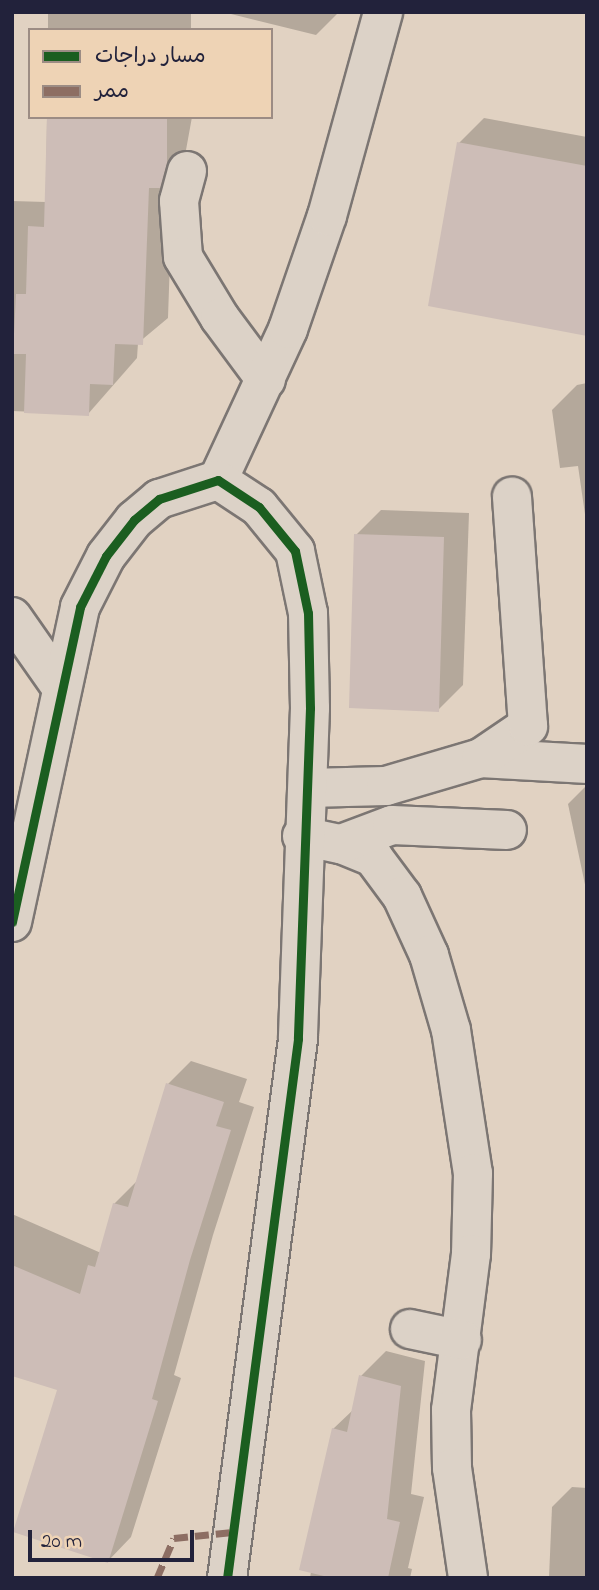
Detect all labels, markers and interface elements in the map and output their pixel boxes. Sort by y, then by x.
legend [28,28,273,119]
text: مسار دراجات [95,42,206,72]
text: ممر [95,77,129,107]
scale bar [32,1516,198,1560]
text: 20 m [41,1527,82,1557]

